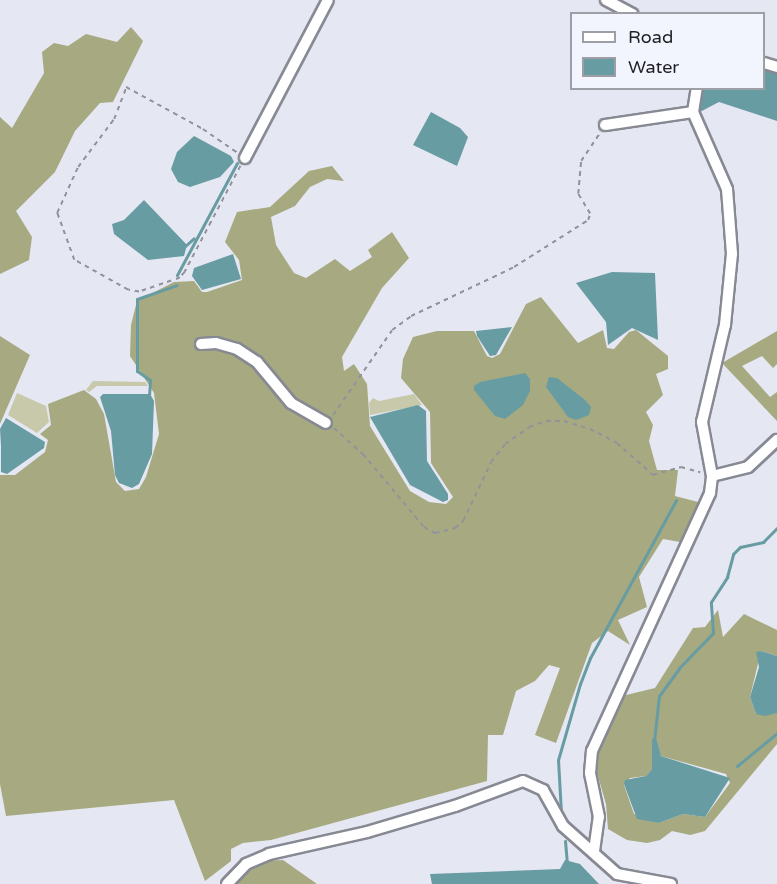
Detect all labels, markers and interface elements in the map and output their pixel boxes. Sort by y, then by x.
legend [570,12,765,90]
text: Road [628,26,673,48]
text: Water [628,56,679,78]

